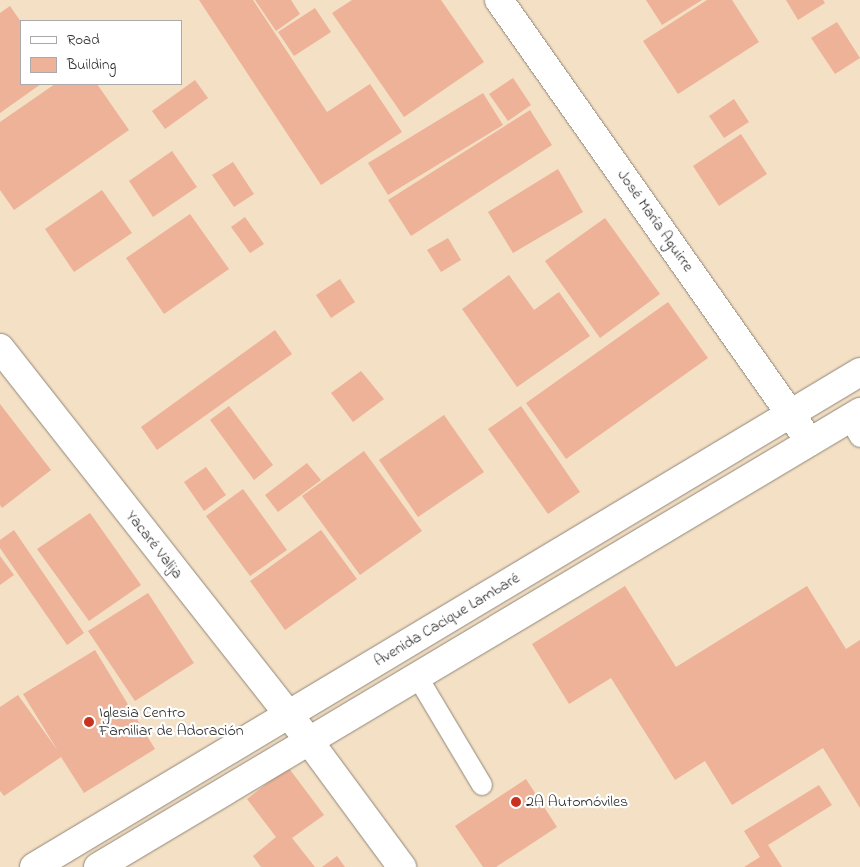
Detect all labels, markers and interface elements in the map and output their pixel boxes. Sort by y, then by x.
legend [20,20,182,85]
text: Road [67,29,100,51]
text: Building [67,54,116,76]
street label: José María Aguirre [613,166,697,276]
street label: Yacaré Valija [121,507,187,583]
street label: Avenida Cacique Lambaré [371,569,523,671]
place label: Iglesia Centro Familiar de Adoración [99,703,244,741]
marker: Iglesia Centro Familiar de Adoración [83,716,95,728]
place label: 2A Automóviles [526,792,628,812]
marker: 2A Automóviles [510,796,522,808]

